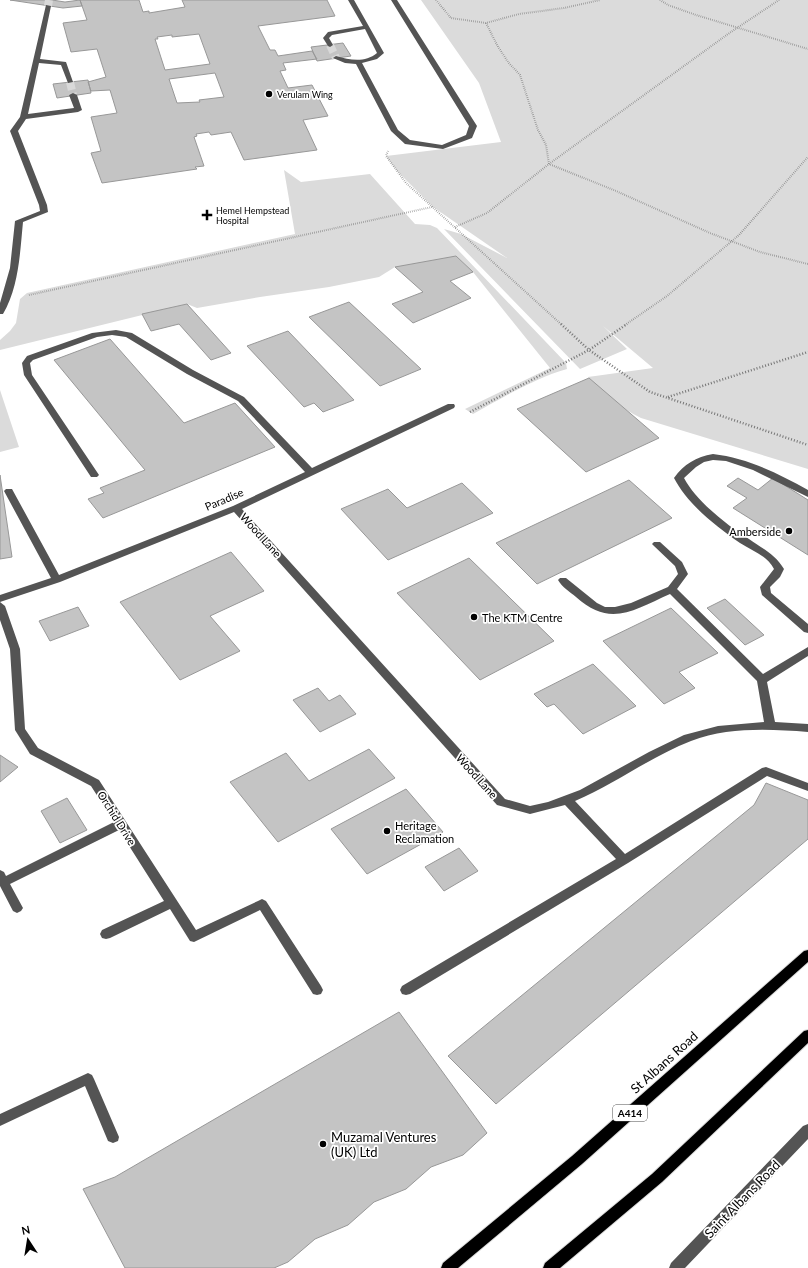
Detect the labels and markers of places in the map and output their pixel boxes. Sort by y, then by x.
marker: Verulam Wing [264,89,274,99]
place label: Verulam Wing [277,89,333,100]
place label: Hemel Hempstead Hospital [216,205,289,226]
marker: Hemel Hempstead Hospital [201,209,213,221]
place label: Amberside [729,525,781,538]
marker: Amberside [784,526,794,536]
place label: The KTM Centre [482,611,563,624]
marker: The KTM Centre [469,612,479,622]
place label: Heritage Reclamation [395,819,454,845]
marker: Heritage Reclamation [382,826,392,836]
place label: Muzamal Ventures (UK) Ltd [331,1129,437,1160]
marker: Muzamal Ventures (UK) Ltd [318,1139,328,1149]

